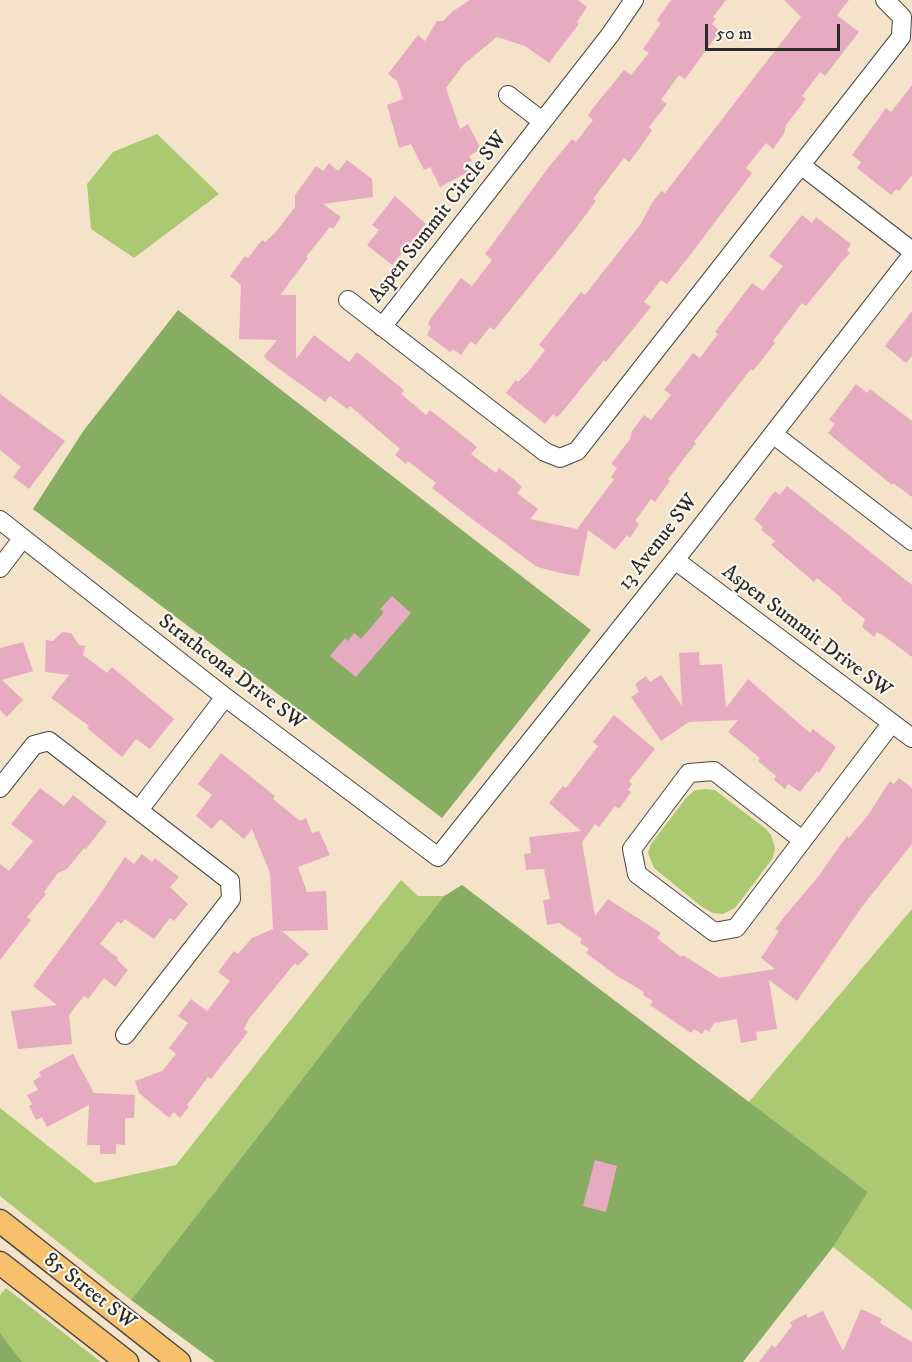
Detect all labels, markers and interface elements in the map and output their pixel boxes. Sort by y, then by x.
scale bar [708,12,843,50]
text: 50 m [716,23,752,45]
street label: Aspen Summit Circle SW [364,127,514,309]
street label: 13 Avenue SW [614,490,704,596]
street label: Aspen Summit Drive SW [716,560,896,704]
street label: Strathcona Drive SW [153,610,309,736]
street label: 85 Street SW [38,1248,140,1336]

